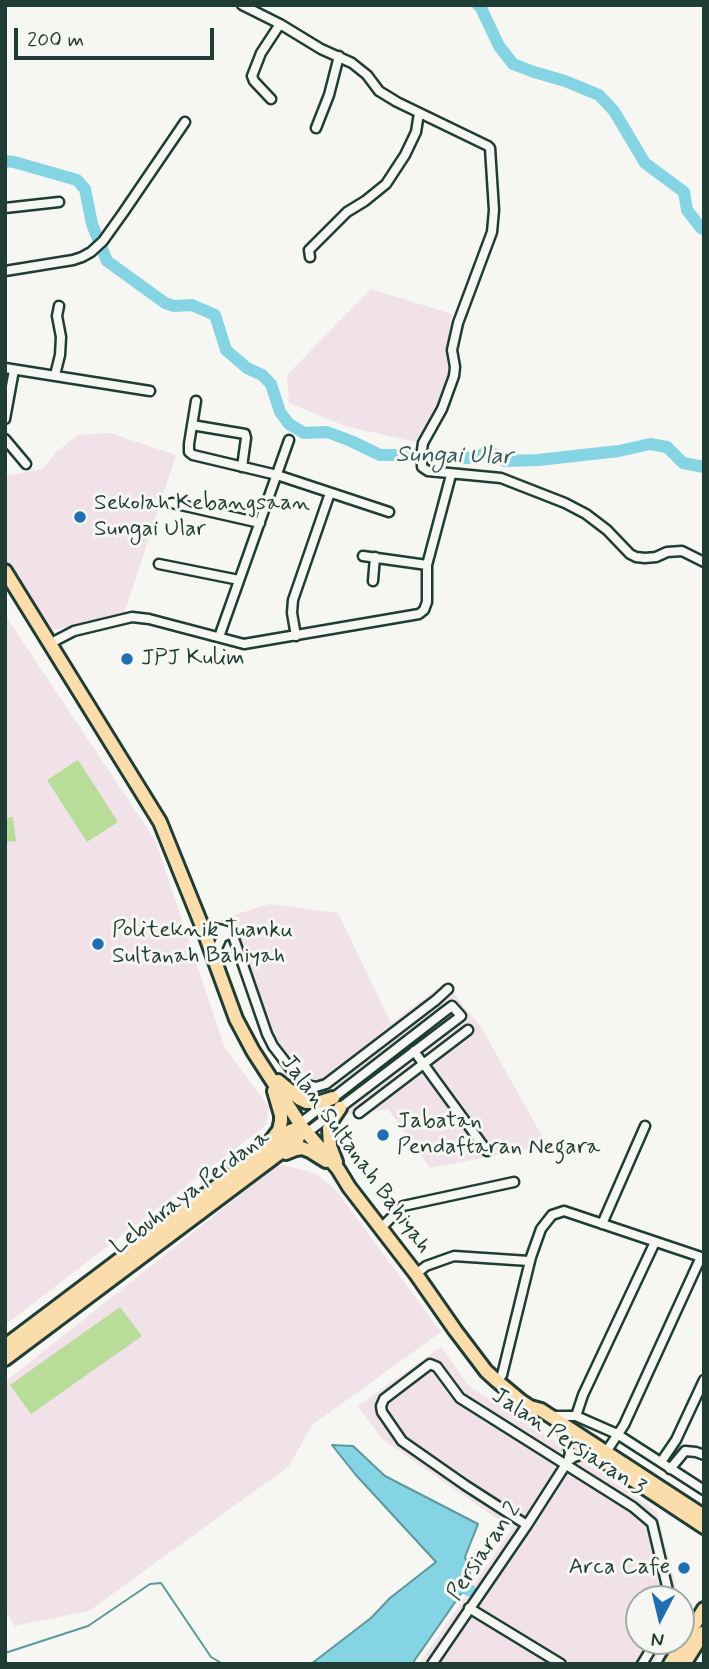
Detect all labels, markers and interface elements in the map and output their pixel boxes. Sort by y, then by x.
scale bar [18,14,217,58]
text: 200 m [27,26,84,54]
water label: Sungai Ular [395,442,513,472]
place label: Sekolah Kebangsaan Sungai Ular [94,490,310,544]
marker: Sekolah Kebangsaan Sungai Ular [72,509,88,525]
place label: JPJ Kulim [141,645,245,673]
marker: JPJ Kulim [119,651,135,667]
place label: Politeknik Tuanku Sultanah Bahiyah [112,917,293,971]
marker: Politeknik Tuanku Sultanah Bahiyah [90,936,106,952]
street label: Jalan Sultanah Bahiyah [273,1050,437,1260]
place label: Jabatan Pendaftaran Negara [397,1108,600,1162]
street label: Lebuhraya Perdana [106,1124,276,1262]
marker: Jabatan Pendaftaran Negara [375,1127,391,1143]
street label: Jalan Persiaran 3 [486,1383,650,1503]
street label: Persiaran 2 [442,1498,528,1606]
place label: Arca Cafe [569,1554,670,1582]
marker: Arca Cafe [676,1560,692,1576]
north arrow [625,1585,695,1655]
text: N [650,1626,665,1653]

